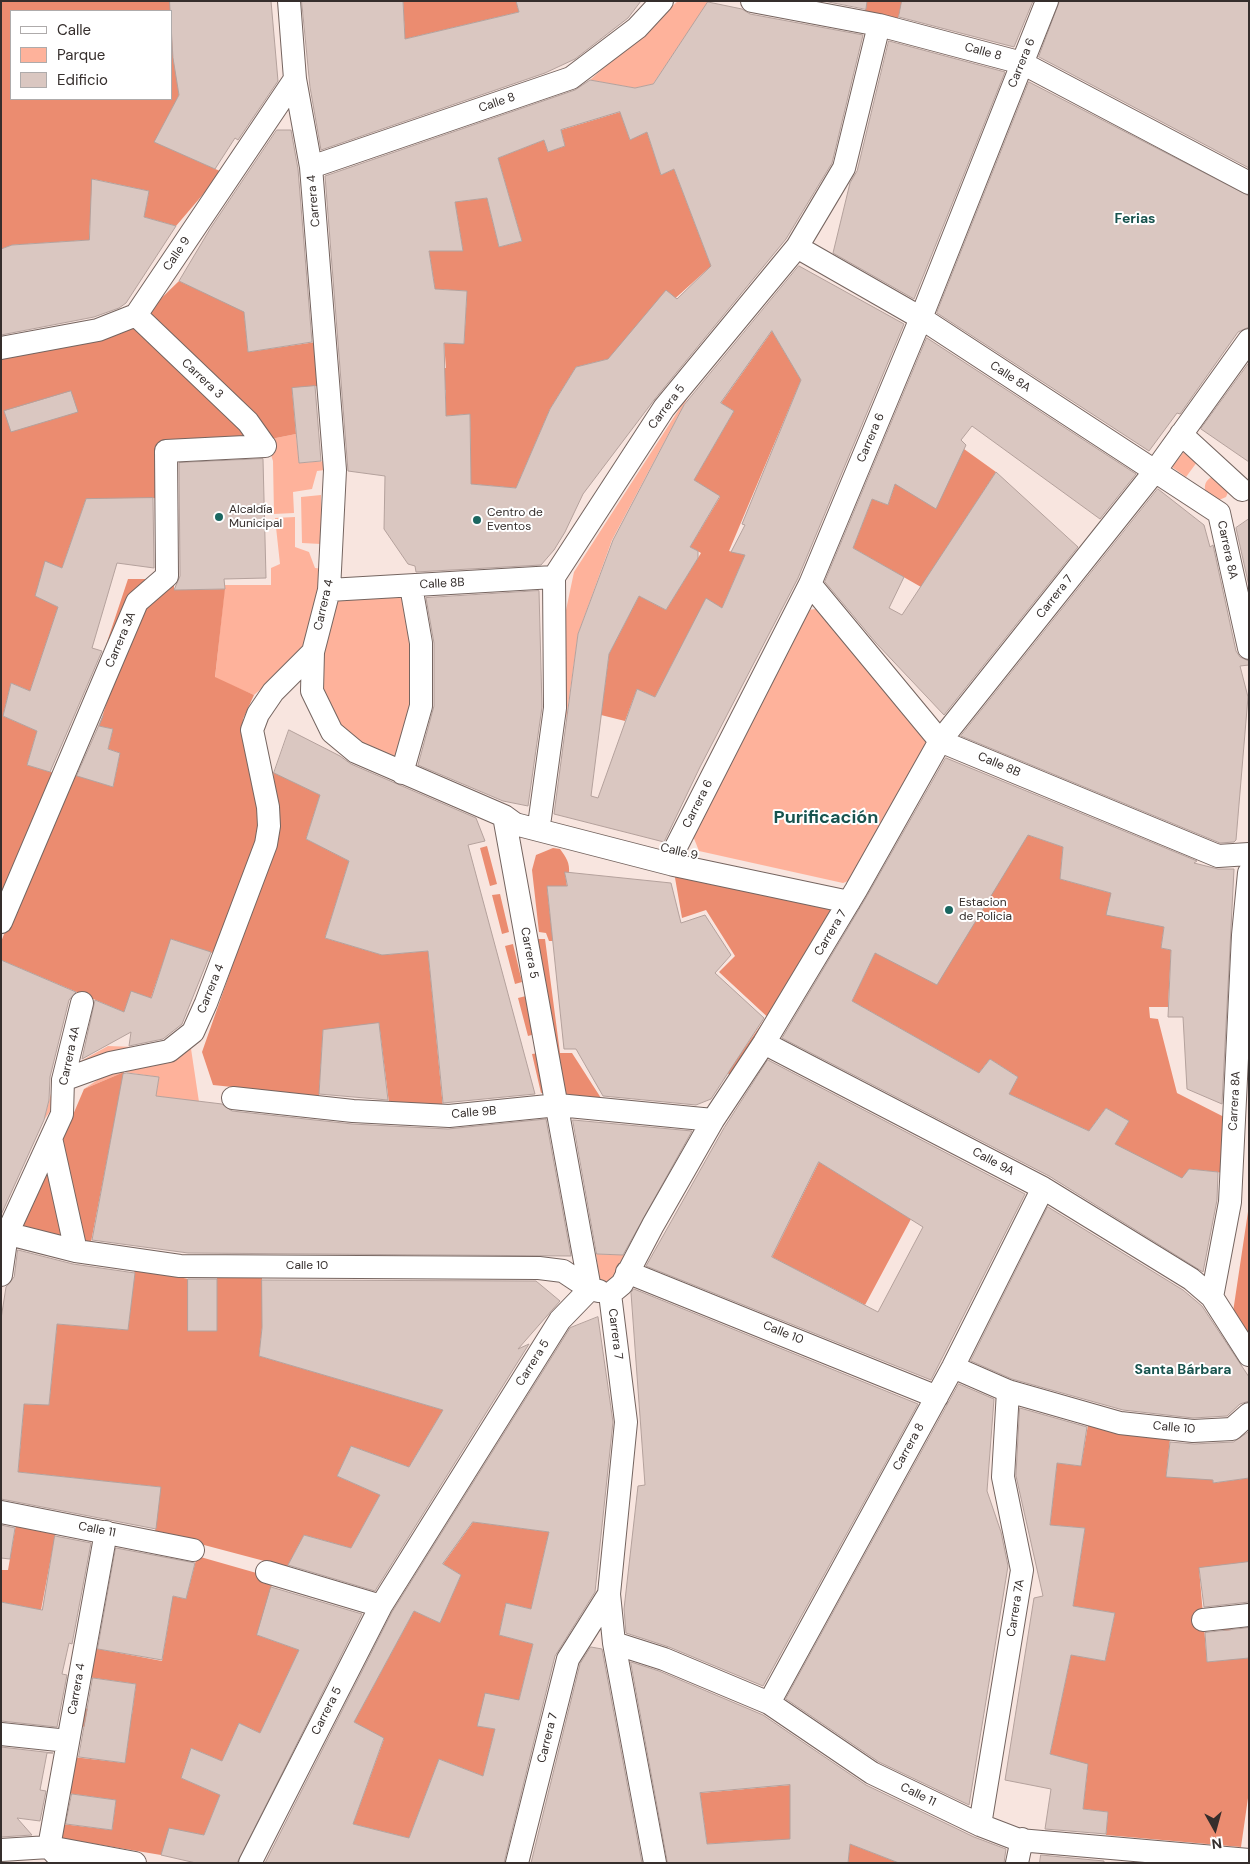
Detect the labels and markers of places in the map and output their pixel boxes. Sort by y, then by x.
place label: Alcaldía Municipal [229,503,282,531]
place label: Centro de Eventos [487,506,543,534]
marker: Alcaldía Municipal [213,511,225,523]
marker: Centro de Eventos [471,514,483,526]
place label: Estacion de Policia [959,896,1012,924]
marker: Estacion de Policia [943,904,955,916]

